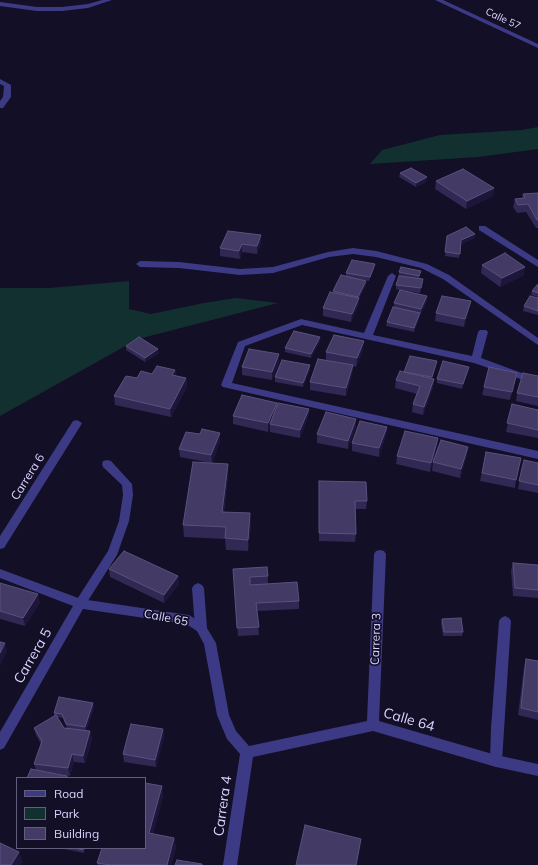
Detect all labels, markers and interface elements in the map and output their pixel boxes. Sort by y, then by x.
street label: Calle 57 [483,6,523,32]
street label: Carrera 6 [8,451,48,503]
street label: Calle 65 [143,607,189,629]
street label: Carrera 3 [368,613,384,665]
street label: Carrera 5 [10,625,56,687]
street label: Calle 64 [381,705,437,735]
street label: Carrera 4 [210,775,236,837]
legend [16,777,146,849]
text: Road [54,786,83,801]
text: Park [54,806,79,821]
text: Building [54,826,99,841]

